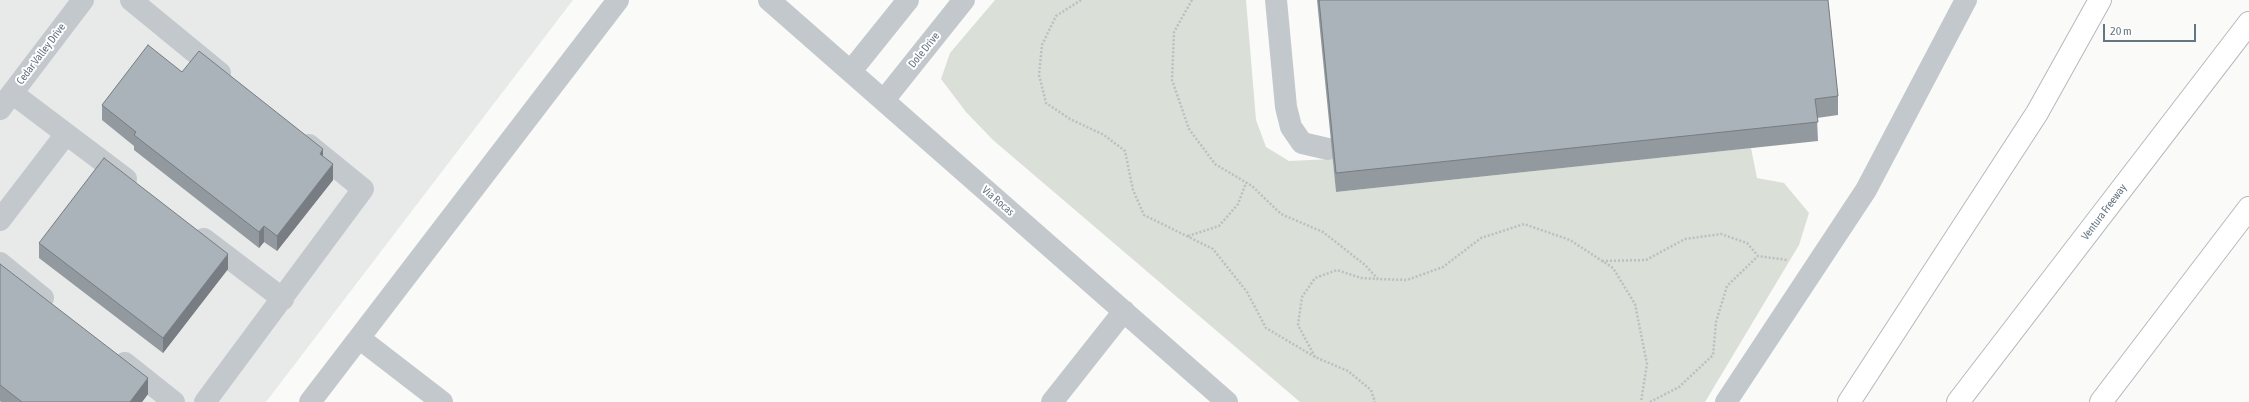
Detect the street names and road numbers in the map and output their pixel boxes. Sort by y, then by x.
street label: Cedar Valley Drive [14,21,68,87]
street label: Dole Drive [906,30,942,70]
street label: Ventura Freeway [2079,181,2129,243]
street label: Via Rocas [979,183,1017,219]

